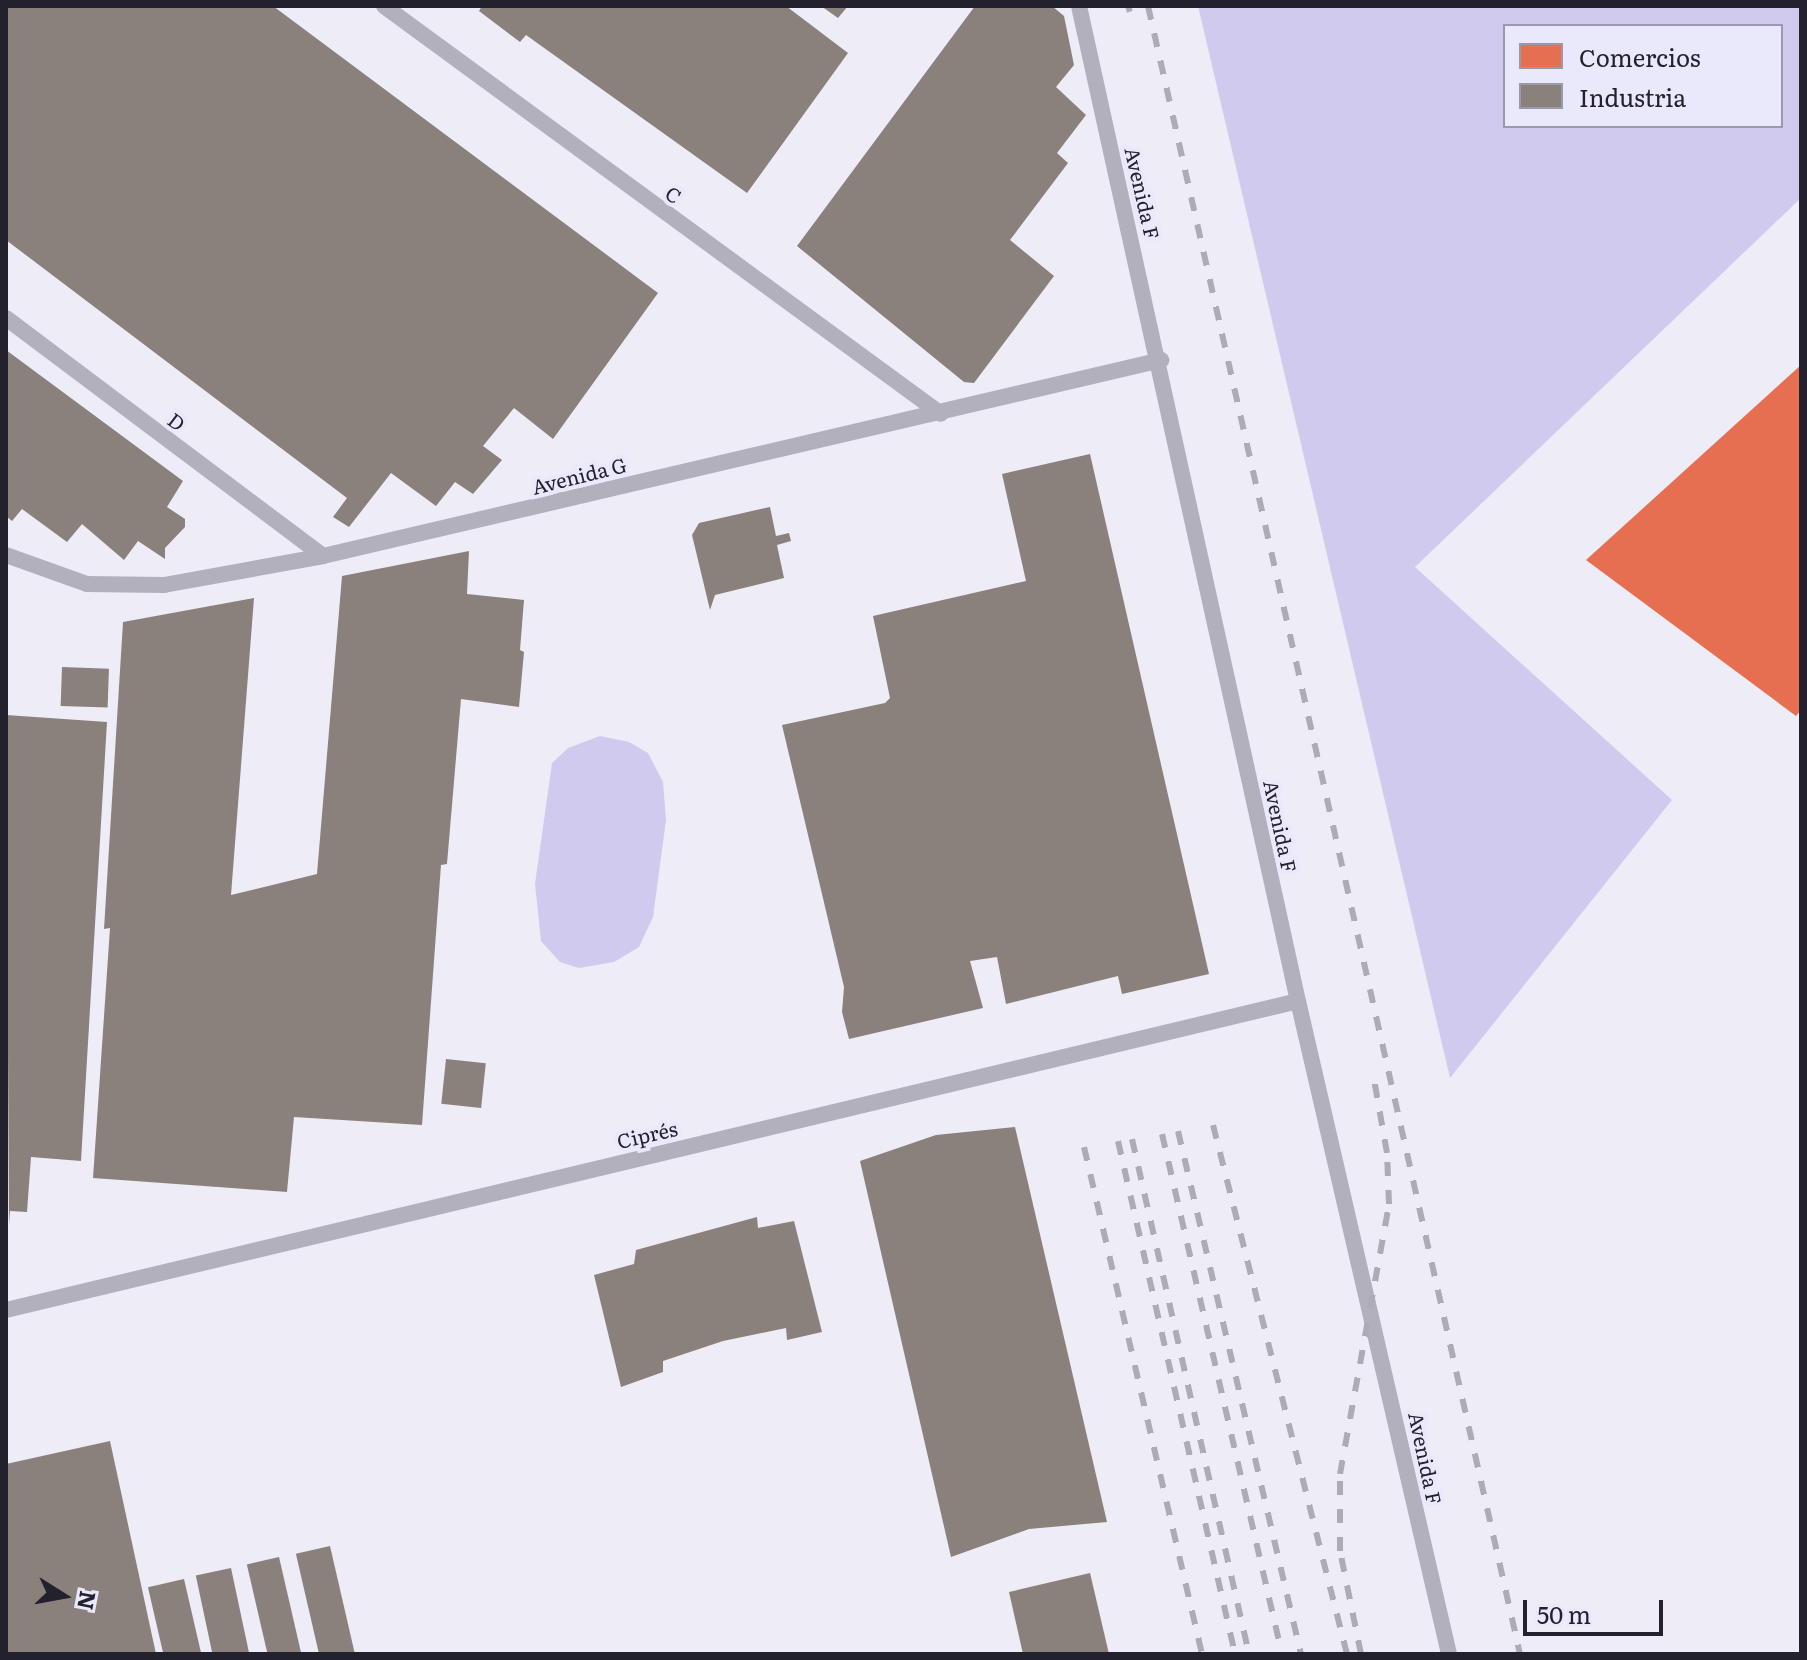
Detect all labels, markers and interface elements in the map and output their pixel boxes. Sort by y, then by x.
legend [1503,24,1783,128]
text: Comercios [1579,39,1701,74]
text: Industria [1579,79,1686,114]
street label: Avenida F [1121,145,1165,241]
street label: C [661,180,687,208]
street label: D [164,407,190,435]
street label: Avenida G [529,452,629,498]
street label: Avenida F [1260,778,1302,874]
street label: Ciprés [615,1115,679,1153]
street label: Avenida F [1405,1410,1447,1506]
north arrow [24,1556,104,1636]
scale bar [1527,1584,1667,1634]
text: N [70,1588,106,1613]
text: 50 m [1537,1596,1591,1631]

